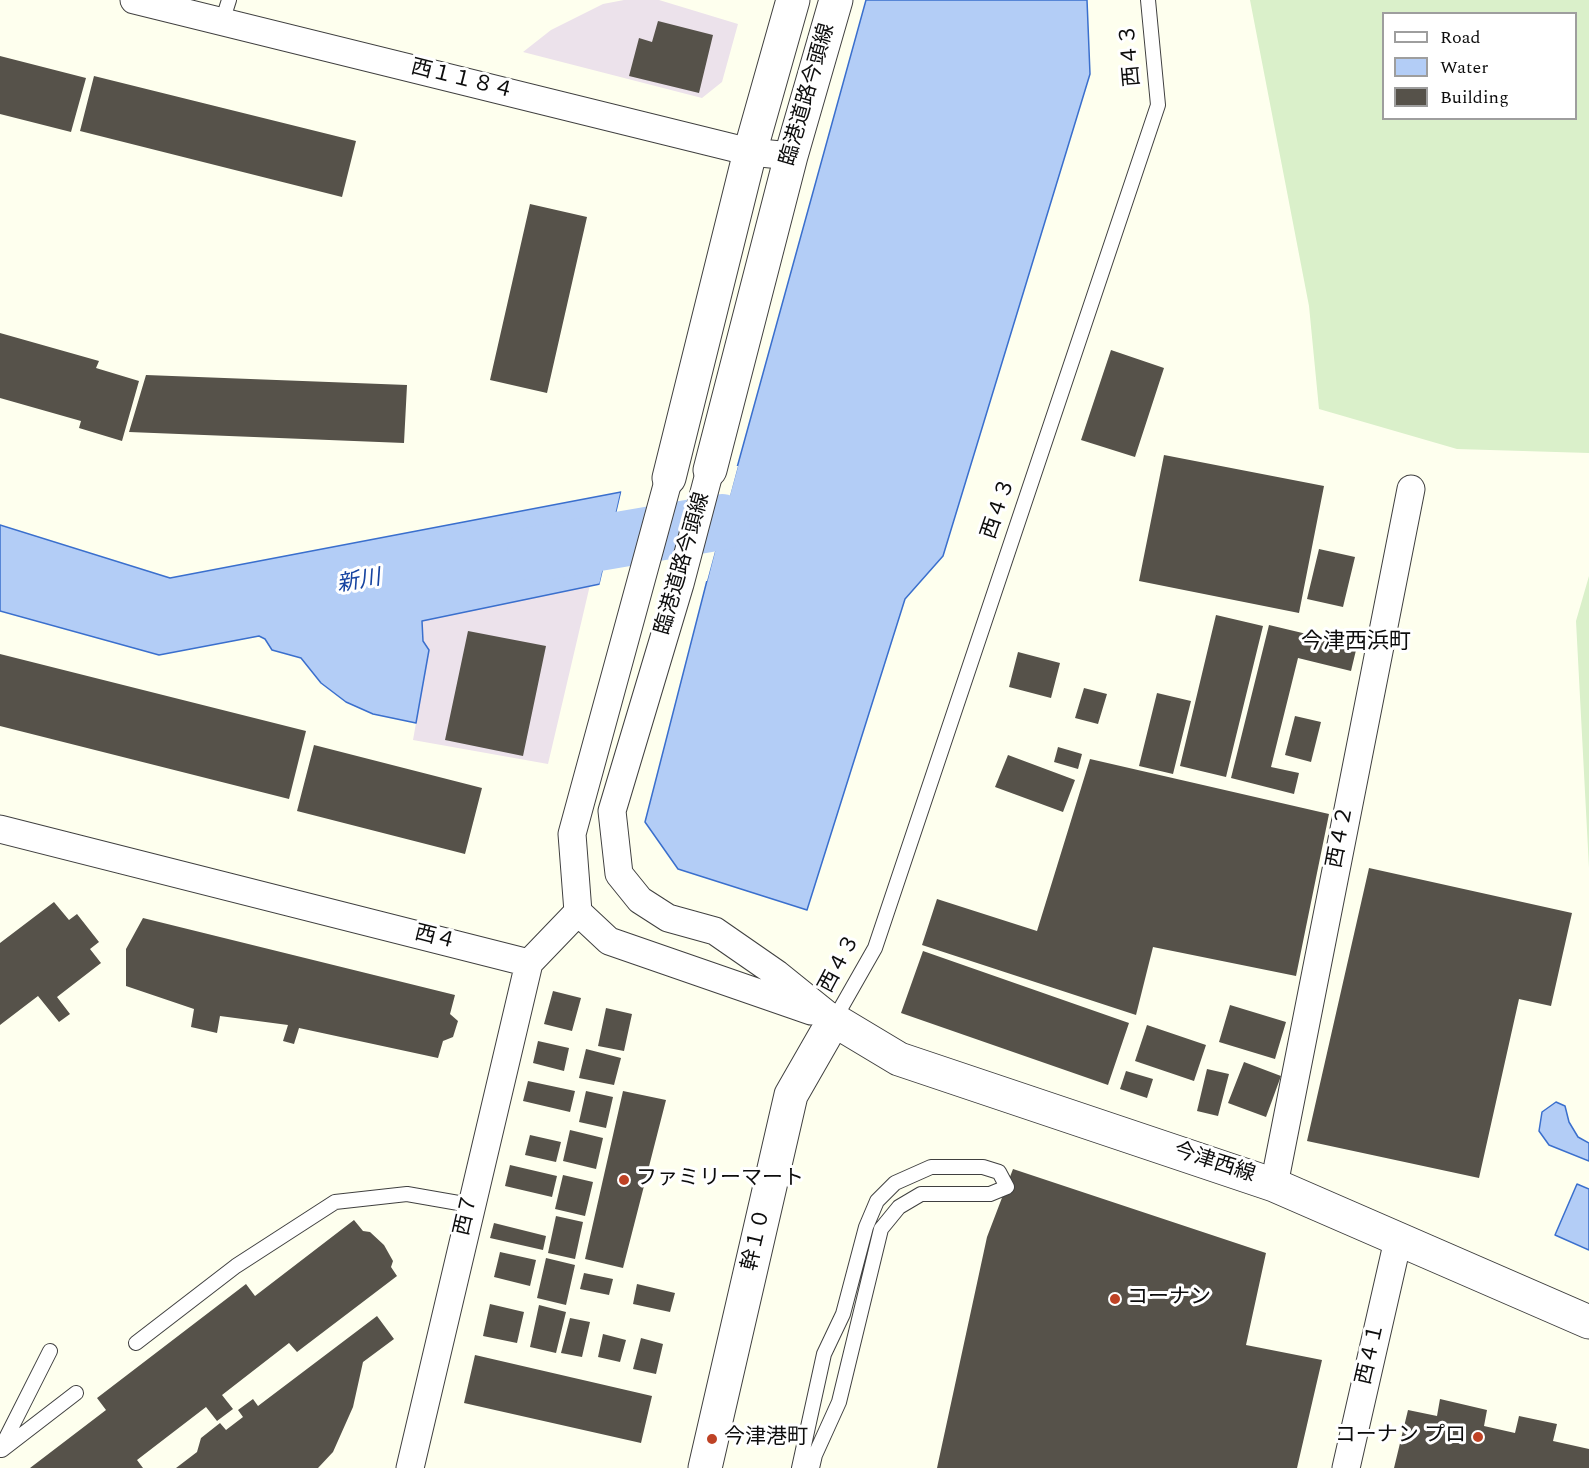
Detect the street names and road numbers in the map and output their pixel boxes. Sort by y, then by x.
street label: 臨港道路今頭線 [777,21,841,169]
street label: 西４３ [1117,23,1147,87]
street label: 西１１８４ [408,56,516,106]
street label: 西４３ [978,475,1022,543]
street label: 臨港道路今頭線 [652,490,716,638]
street label: 西４２ [1324,804,1360,870]
street label: 西４ [412,922,458,956]
street label: 西４３ [815,930,867,998]
street label: 今津西線 [1170,1139,1258,1189]
street label: 西７ [451,1192,485,1238]
street label: 幹１０ [739,1206,777,1274]
street label: 西４１ [1353,1320,1391,1388]

